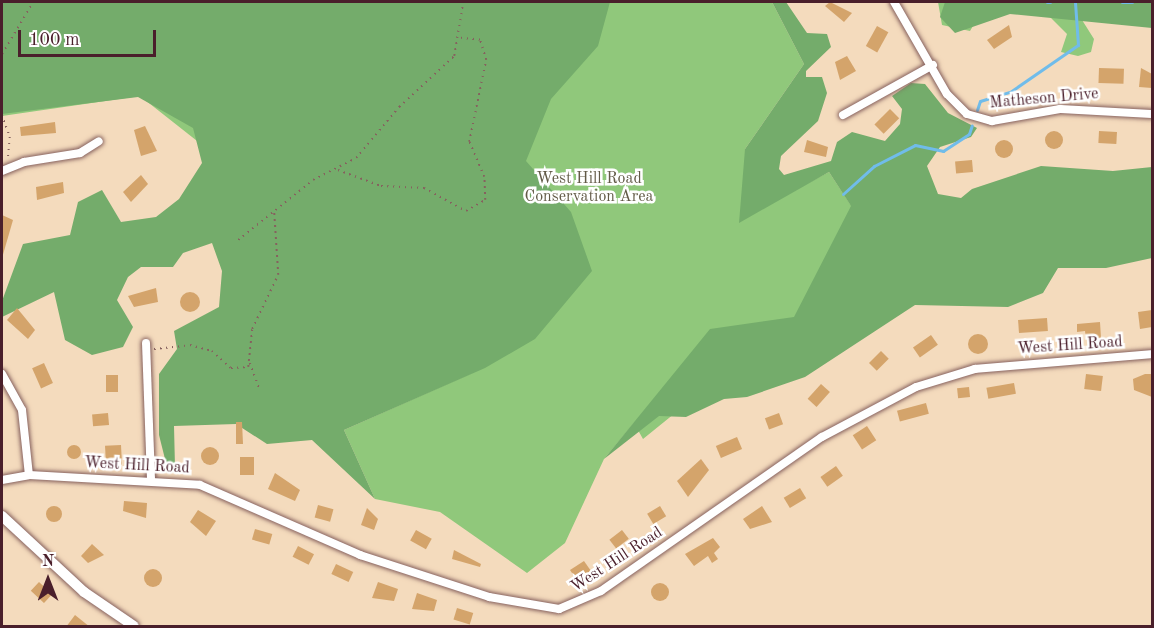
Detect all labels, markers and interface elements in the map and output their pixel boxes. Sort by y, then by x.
scale bar [21,18,159,56]
text: 100 m [29,31,80,49]
street label: Matheson Drive [989,85,1099,113]
park label: West Hill Road Conservation Area [524,169,654,207]
street label: West Hill Road [1017,333,1123,359]
street label: West Hill Road [84,454,190,478]
street label: West Hill Road [567,523,667,597]
north arrow [18,550,78,610]
text: N [42,554,54,570]

